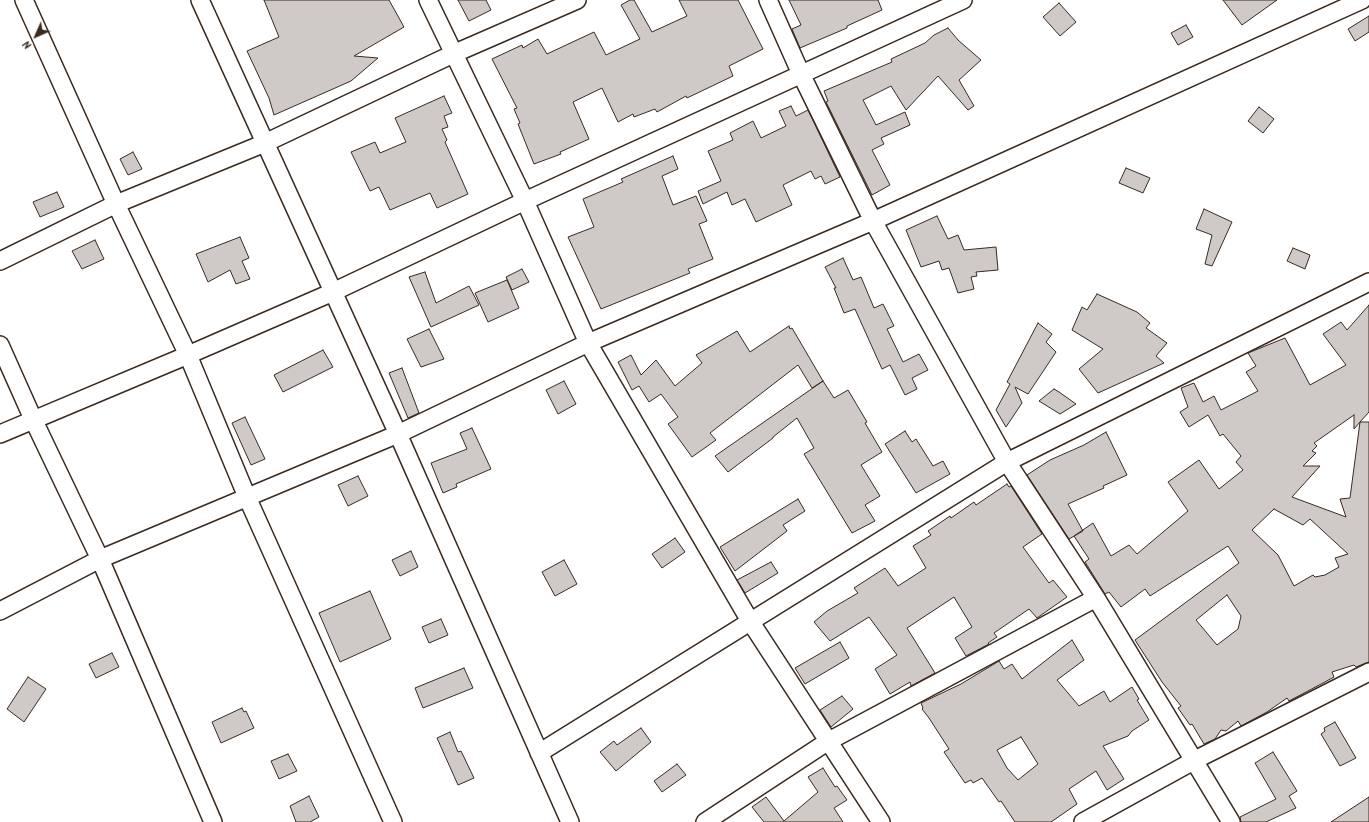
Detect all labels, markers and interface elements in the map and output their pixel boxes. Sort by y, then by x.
north arrow [16,16,56,56]
text: N [19,36,36,53]

